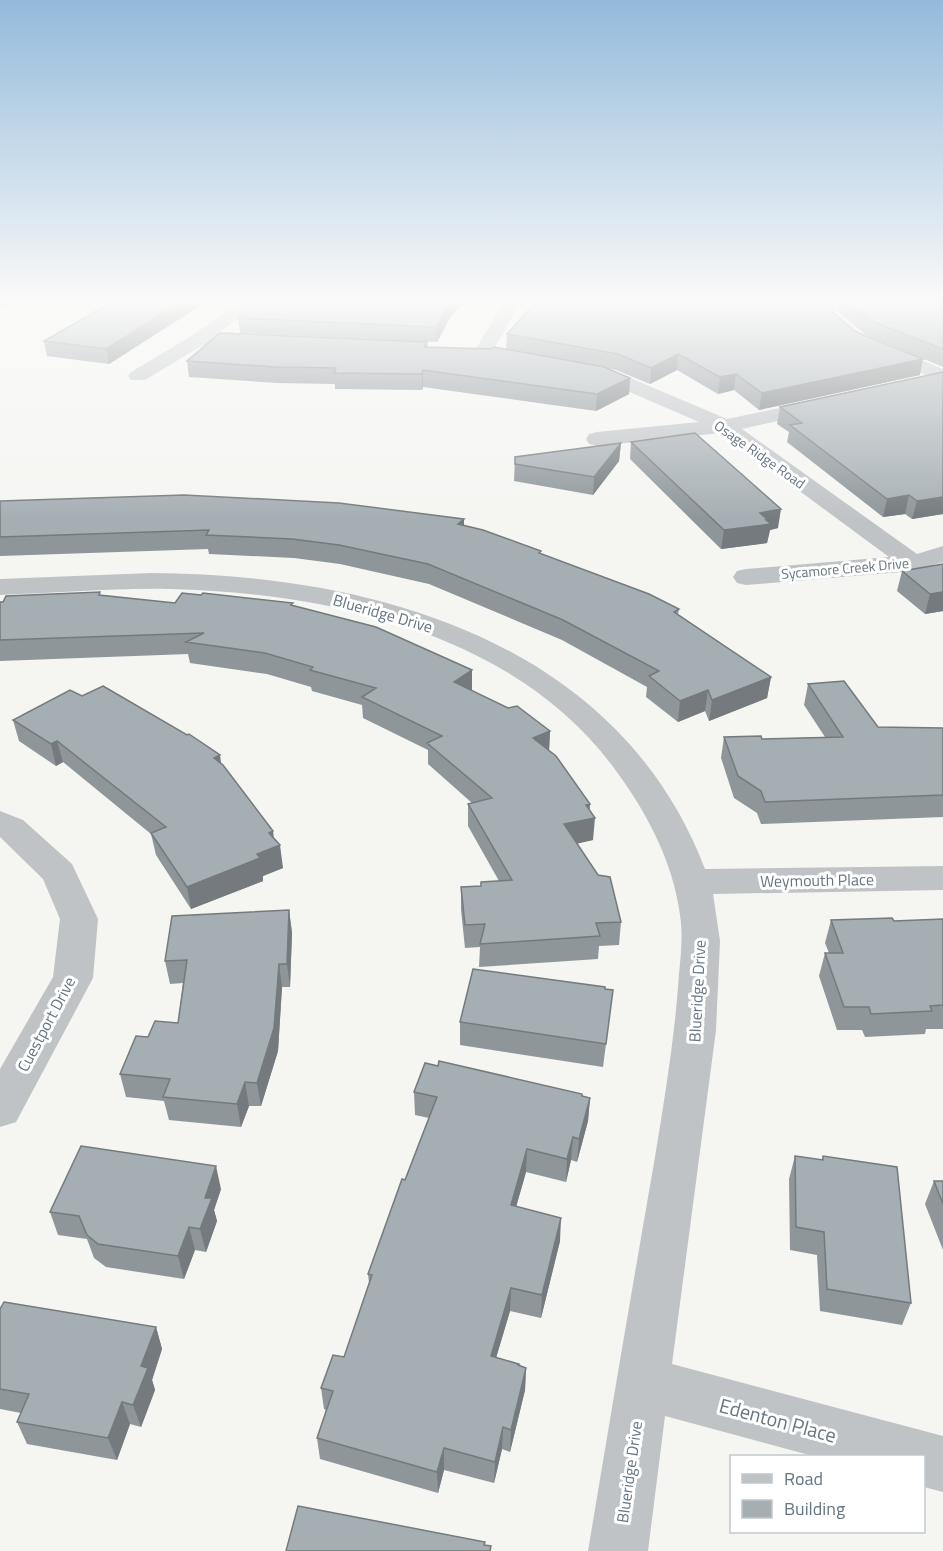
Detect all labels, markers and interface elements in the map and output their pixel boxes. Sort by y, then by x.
street label: Osage Ridge Road [710,415,810,493]
street label: Sycamore Creek Drive [780,552,910,584]
street label: Blueridge Drive [330,587,436,639]
street label: Weymouth Place [760,867,874,893]
street label: Blueridge Drive [682,939,712,1043]
street label: Cuestport Drive [11,972,81,1076]
street label: Edenton Place [716,1389,840,1451]
street label: Blueridge Drive [610,1420,648,1524]
legend [730,1455,925,1533]
text: Road [784,1465,823,1492]
text: Building [784,1495,845,1522]

